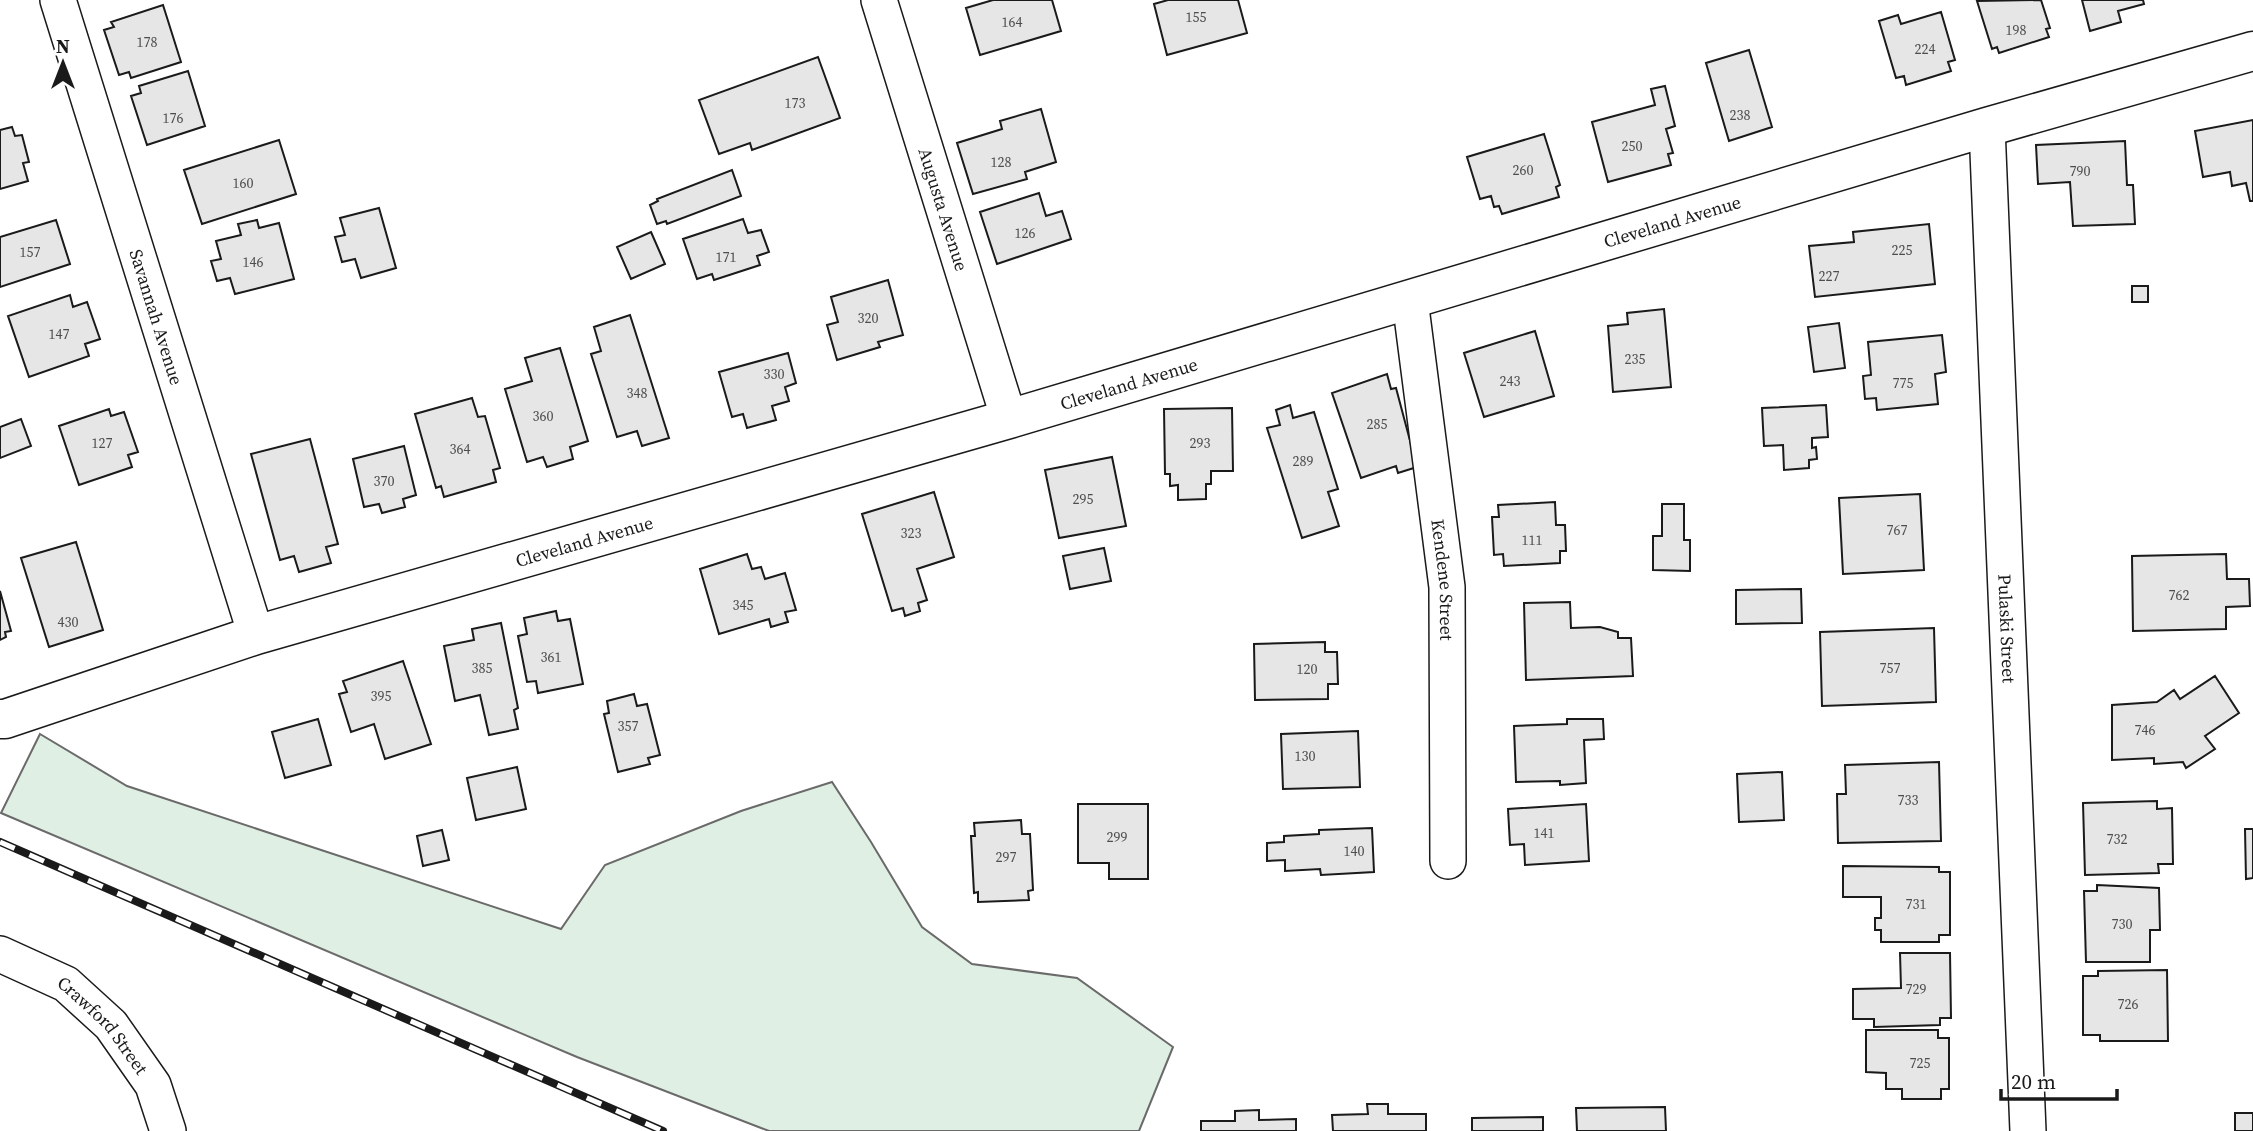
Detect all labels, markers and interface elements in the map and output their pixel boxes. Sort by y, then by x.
house number: 155 [1186,7,1207,27]
house number: 164 [1002,12,1023,32]
house number: 198 [2006,20,2027,40]
north arrow [28,28,98,98]
house number: 178 [137,32,158,52]
text: N [56,33,70,59]
house number: 224 [1915,39,1936,59]
house number: 173 [785,93,806,113]
house number: 238 [1730,105,1751,125]
house number: 176 [163,108,184,128]
house number: 250 [1622,136,1643,156]
street label: Augusta Avenue [913,144,975,274]
house number: 128 [991,152,1012,172]
house number: 260 [1513,160,1534,180]
house number: 790 [2070,161,2091,181]
house number: 160 [233,173,254,193]
street label: Cleveland Avenue [1600,189,1744,253]
house number: 126 [1015,223,1036,243]
house number: 225 [1892,240,1913,260]
house number: 157 [20,242,41,262]
street label: Savannah Avenue [124,246,190,388]
house number: 171 [716,247,737,267]
house number: 146 [243,252,264,272]
house number: 227 [1819,266,1840,286]
house number: 320 [858,308,879,328]
house number: 147 [49,324,70,344]
house number: 235 [1625,349,1646,369]
street label: Cleveland Avenue [1057,351,1200,416]
house number: 330 [764,364,785,384]
house number: 243 [1500,371,1521,391]
house number: 775 [1893,373,1914,393]
house number: 348 [627,383,648,403]
house number: 360 [533,406,554,426]
house number: 285 [1367,414,1388,434]
house number: 127 [92,433,113,453]
house number: 293 [1190,433,1211,453]
house number: 364 [450,439,471,459]
house number: 289 [1293,451,1314,471]
house number: 370 [374,471,395,491]
house number: 295 [1073,489,1094,509]
street label: Cleveland Avenue [512,509,656,573]
street label: Kendene Street [1426,518,1460,641]
house number: 767 [1887,520,1908,540]
house number: 323 [901,523,922,543]
house number: 111 [1522,530,1543,550]
street label: Pulaski Street [1993,574,2022,684]
house number: 762 [2169,585,2190,605]
house number: 345 [733,595,754,615]
house number: 430 [58,612,79,632]
house number: 361 [541,647,562,667]
house number: 385 [472,658,493,678]
house number: 757 [1880,658,1901,678]
house number: 120 [1297,659,1318,679]
house number: 395 [371,686,392,706]
house number: 357 [618,716,639,736]
house number: 746 [2135,720,2156,740]
house number: 130 [1295,746,1316,766]
house number: 733 [1898,790,1919,810]
house number: 141 [1534,823,1555,843]
house number: 299 [1107,827,1128,847]
house number: 732 [2107,829,2128,849]
house number: 140 [1344,841,1365,861]
house number: 297 [996,847,1017,867]
house number: 731 [1906,894,1927,914]
house number: 730 [2112,914,2133,934]
street label: Crawford Street [54,970,154,1079]
house number: 729 [1906,979,1927,999]
house number: 726 [2118,994,2139,1014]
house number: 725 [1910,1053,1931,1073]
scale bar [2001,1058,2116,1102]
text: 20 m [2011,1067,2056,1096]

